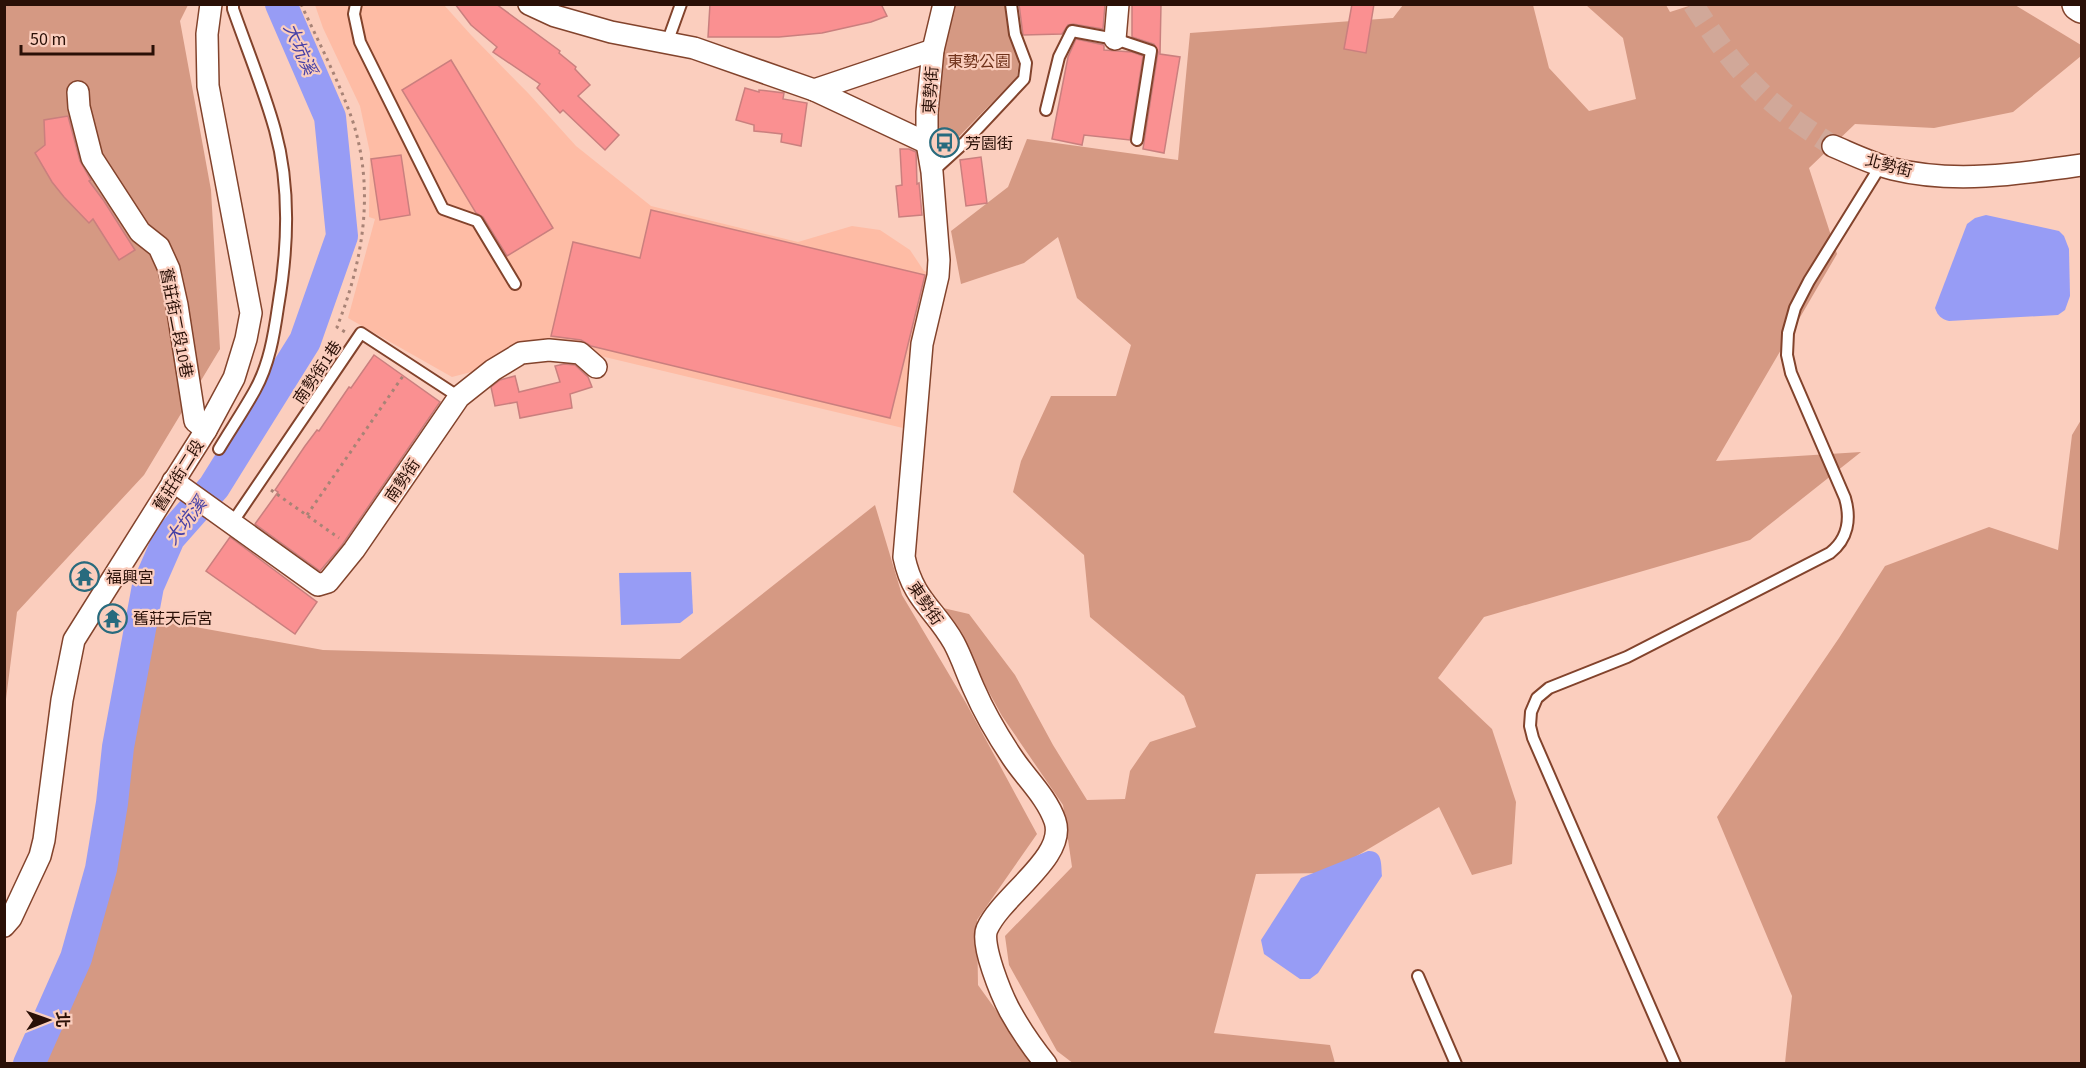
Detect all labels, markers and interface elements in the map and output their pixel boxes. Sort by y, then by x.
scale bar [21,18,153,56]
water label: 大坑溪 [277,19,323,82]
text: 50 m [30,27,66,52]
park label: 東勢公園 [947,51,1011,73]
street label: 東勢街 [918,65,944,115]
bus stop icon: 芳園街 [928,127,960,159]
place label: 芳園街 [965,133,1013,155]
street label: 北勢街 [1863,149,1915,183]
street label: 舊莊街二段10巷 [155,266,197,380]
street label: 南勢街1巷 [289,337,347,409]
street label: 舊莊街二段 [148,436,209,515]
street label: 南勢街 [380,455,425,507]
water label: 大坑溪 [160,490,215,550]
temple icon: 福興宮 [69,561,101,593]
place label: 福興宮 [106,567,154,589]
street label: 東勢街 [903,578,948,630]
temple icon: 舊莊天后宮 [96,602,128,634]
place label: 舊莊天后宮 [133,608,213,630]
north arrow [18,990,78,1050]
text: 北 [51,1012,73,1028]

